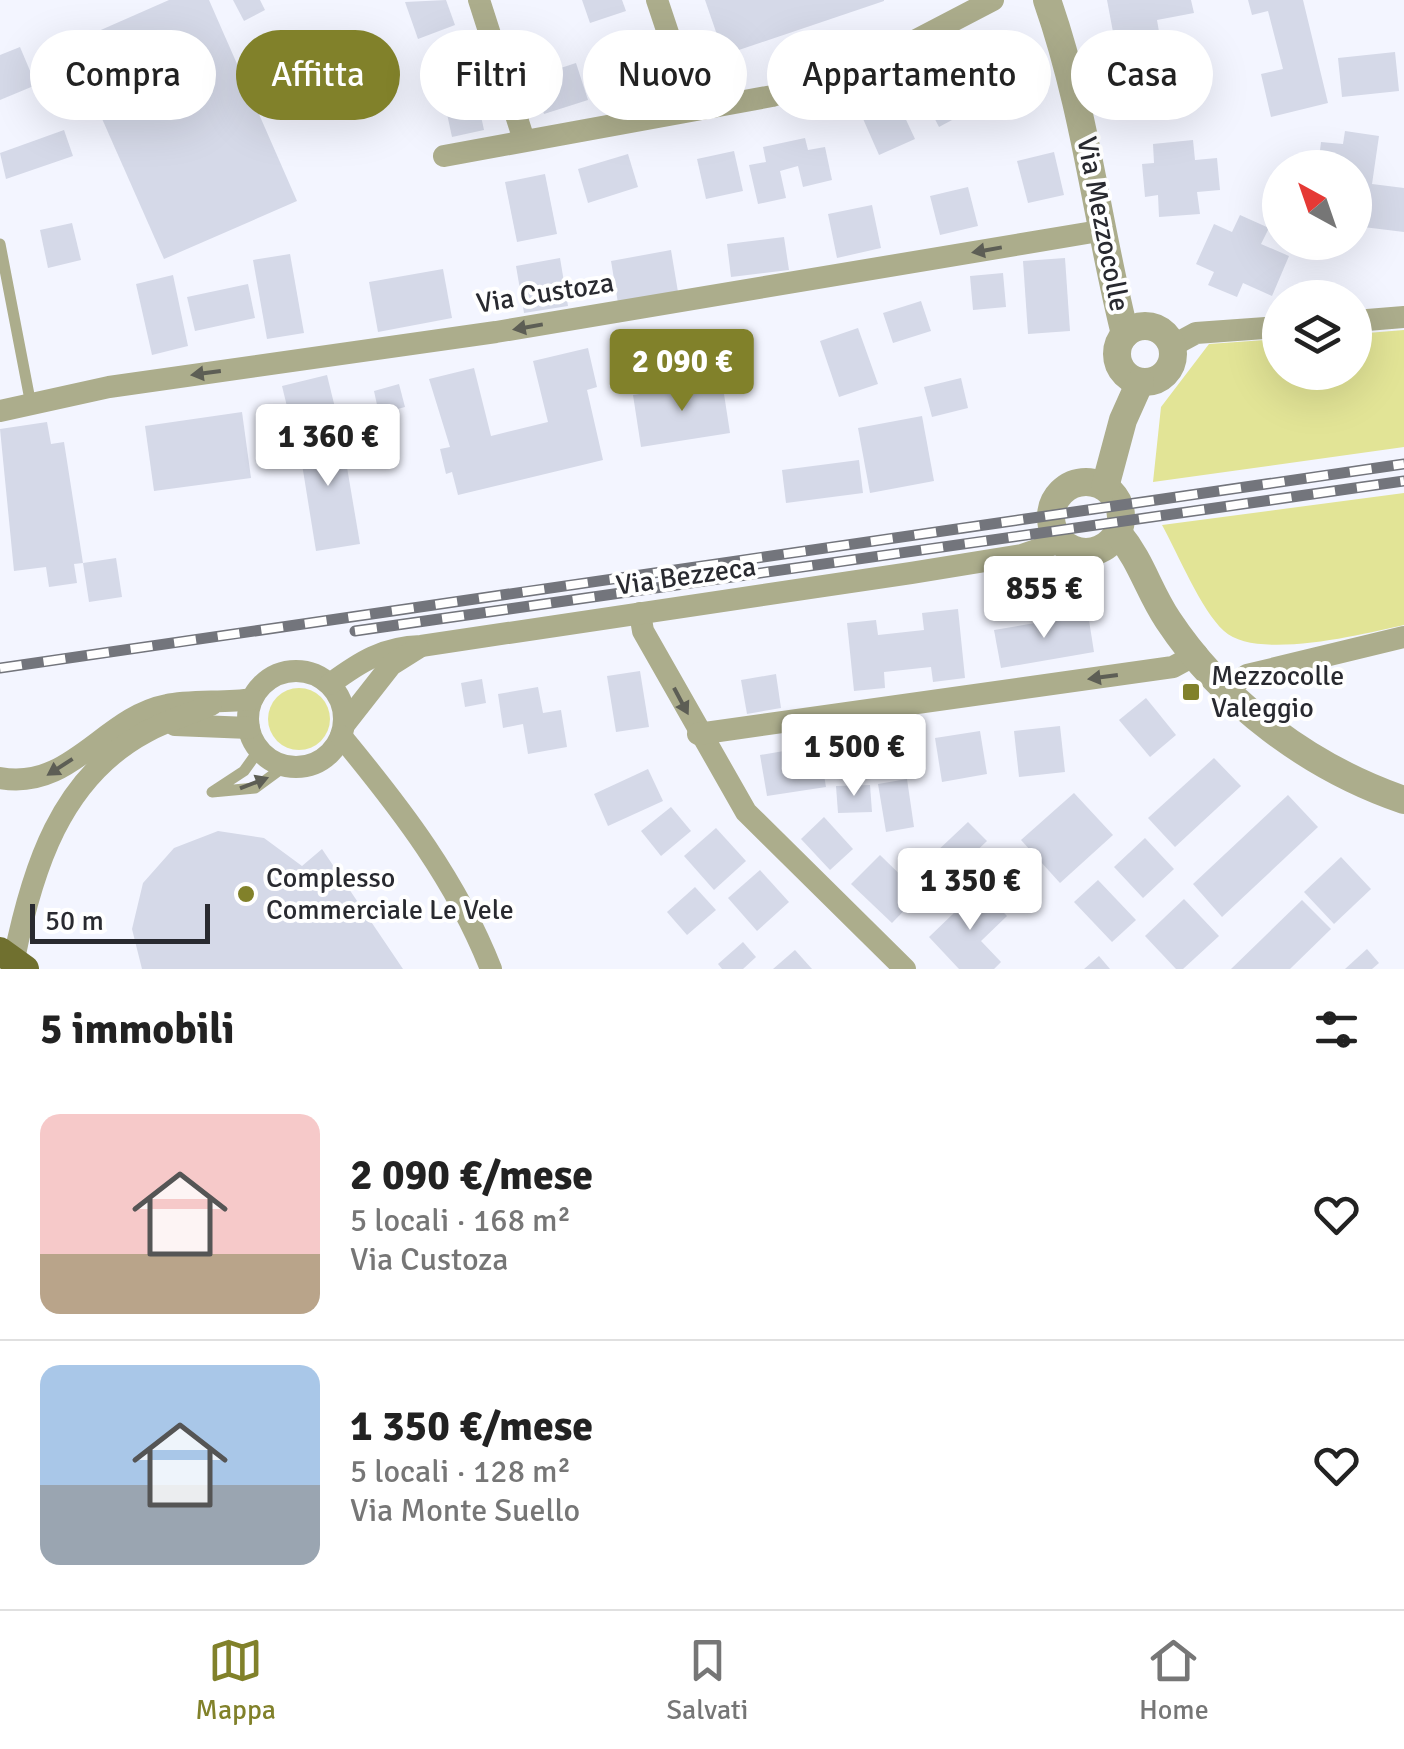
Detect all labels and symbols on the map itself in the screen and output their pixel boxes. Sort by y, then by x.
street label: Via Mezzocolle [1069,134,1137,314]
north arrow [1262,150,1372,260]
one-way arrow [970,243,1002,258]
street label: Via Custoza [474,265,616,321]
one-way arrow [512,319,543,335]
pin: 2 090 € [590,329,774,414]
one-way arrow [190,365,222,381]
pin: 1 360 € [236,404,420,489]
street label: Via Bezzeca [614,549,758,603]
pin: 855 € [974,556,1114,641]
place label: Mezzocolle Valeggio [1211,659,1344,725]
one-way arrow [1087,669,1118,685]
marker: Mezzocolle Valeggio [1180,681,1202,703]
one-way arrow [671,687,689,715]
pin: 1 500 € [762,714,946,799]
one-way arrow [47,757,74,775]
one-way arrow [239,775,269,790]
pin: 1 350 € [878,848,1062,933]
place label: Complesso Commerciale Le Vele [266,861,514,927]
marker: Complesso Commerciale Le Vele [235,883,257,905]
scale bar [30,899,210,944]

